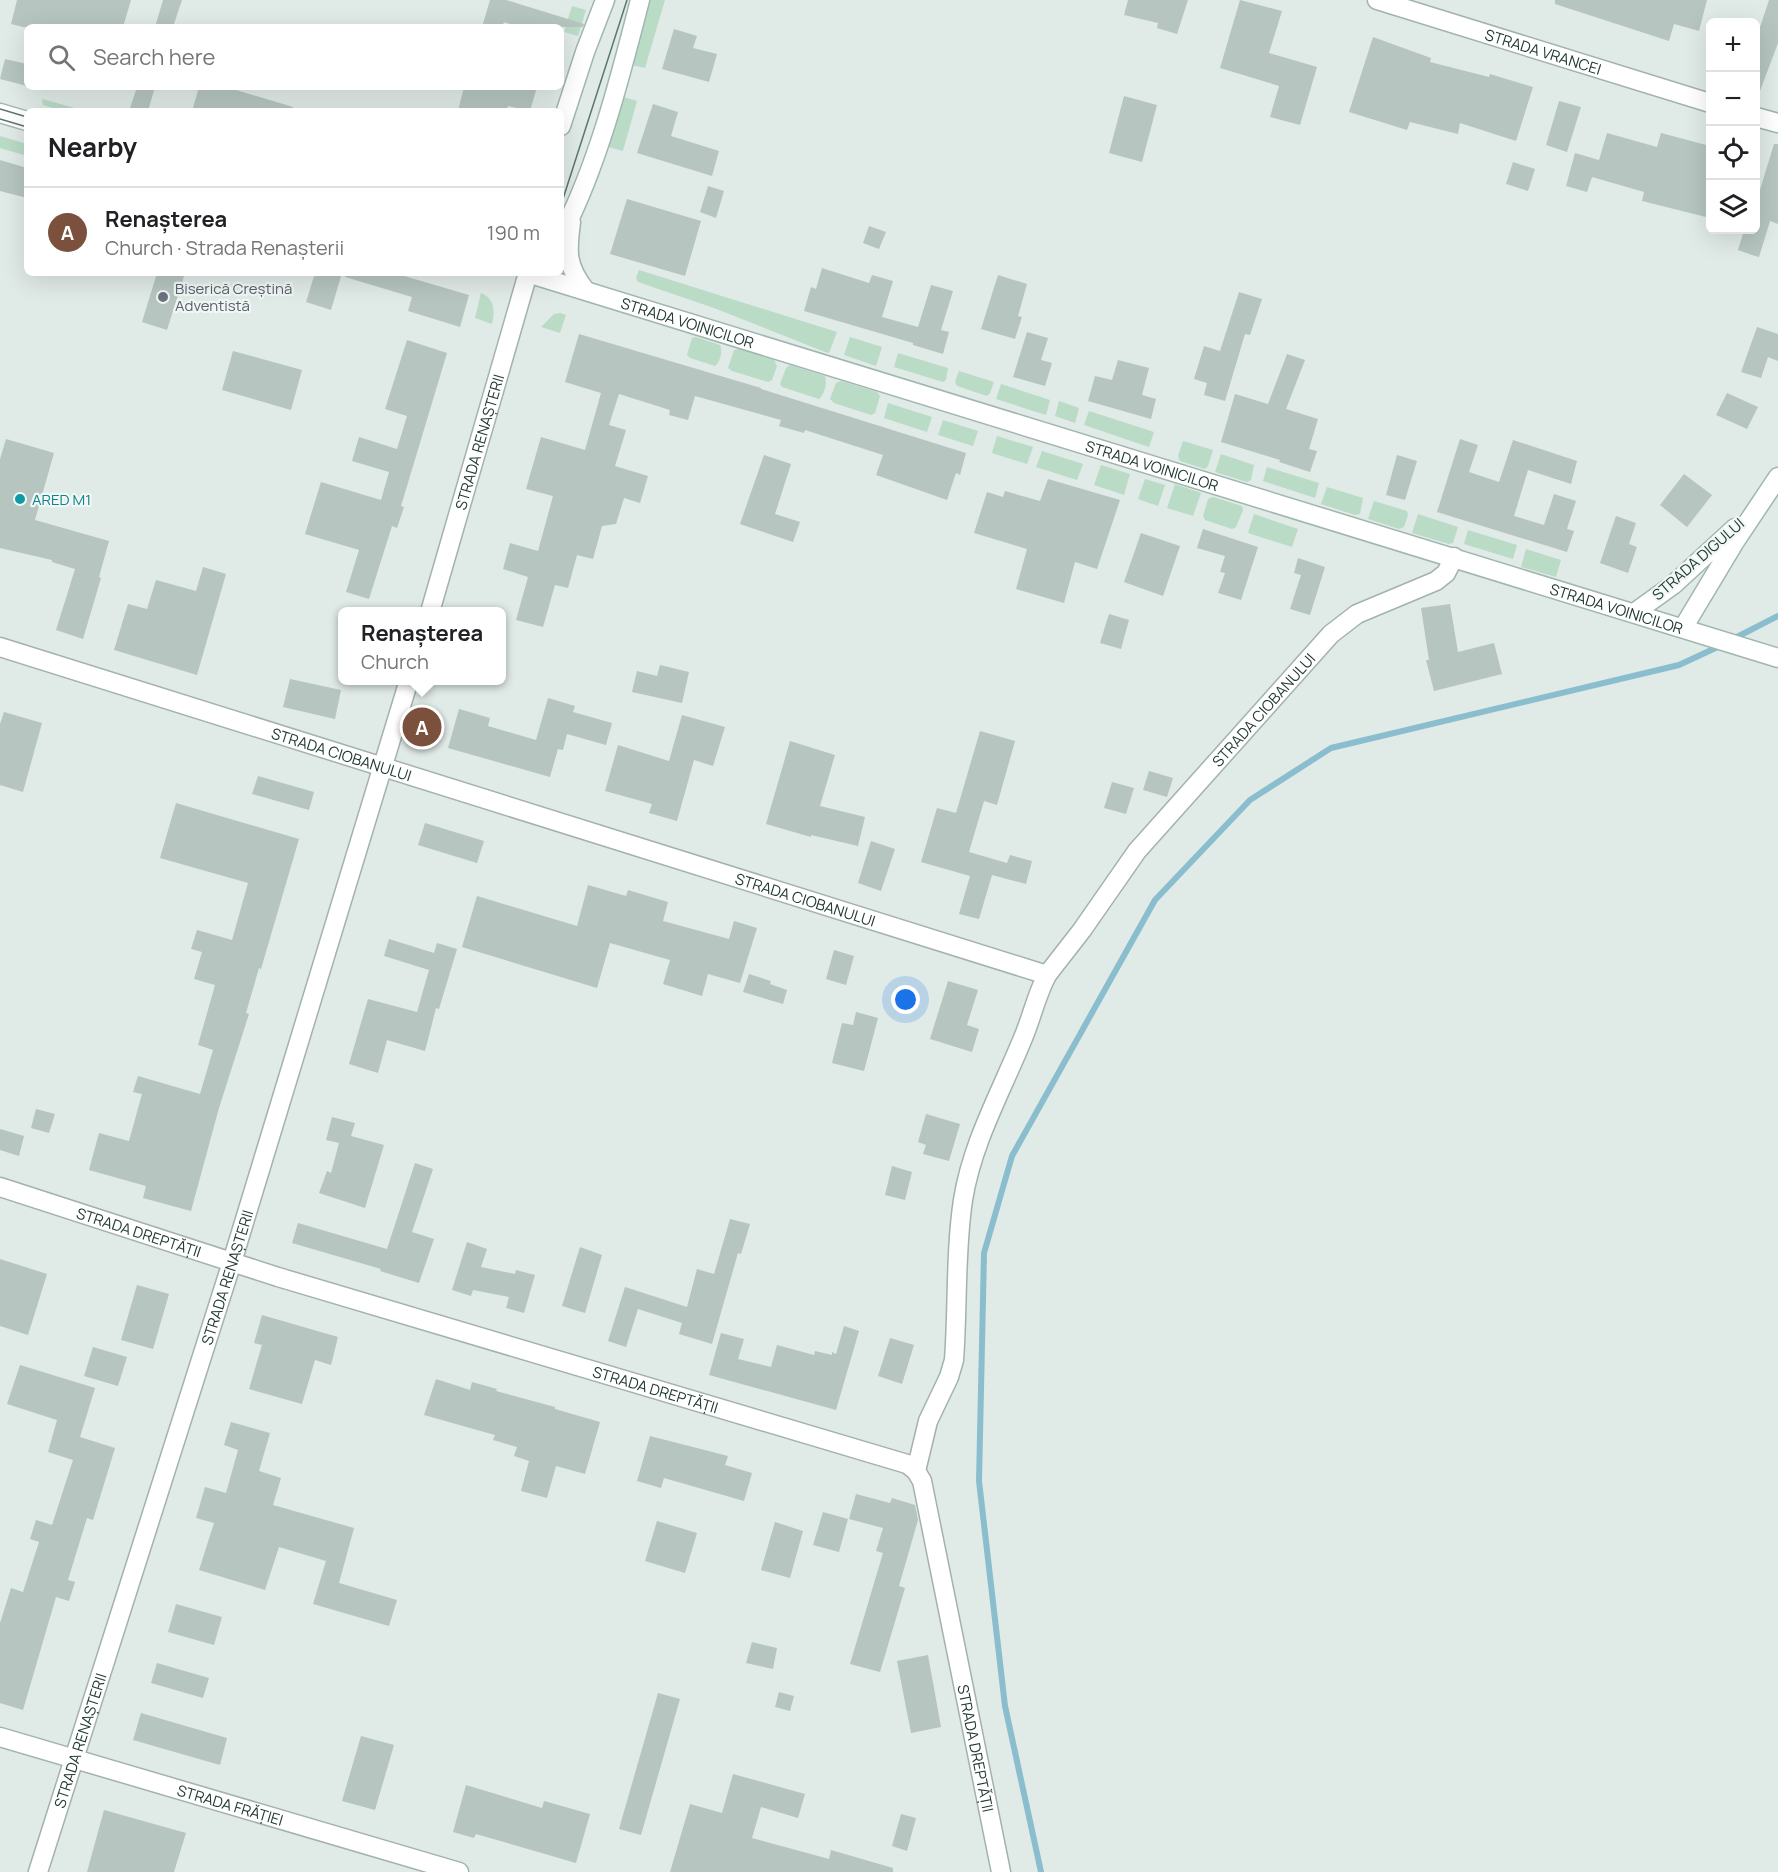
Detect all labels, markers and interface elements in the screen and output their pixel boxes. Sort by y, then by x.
map controls [1706,18,1760,234]
button: + [1706,18,1760,72]
search box [24,24,564,90]
street label: STRADA VRANCEI [1483,24,1604,79]
icon: search [45,41,78,74]
text: Search here [93,42,215,72]
button: − [1706,72,1760,126]
button: locate [1706,126,1760,180]
text: Nearby [48,129,137,165]
button: layers [1706,180,1760,234]
text: Renașterea [105,204,227,234]
text: A [61,219,74,246]
text: 190 m [487,219,540,246]
text: Church · Strada Renașterii [105,234,344,261]
place label: Biserică Creștină Adventistă [175,278,292,316]
marker: Biserică Creștină Adventistă [156,290,170,304]
street label: STRADA VOINICILOR [618,292,757,353]
street label: STRADA RENAȘTERII [450,372,509,512]
street label: STRADA VOINICILOR [1083,435,1221,496]
place label: ARED M1 [32,489,91,510]
marker: ARED M1 [13,492,27,506]
street label: STRADA DIGULUI [1647,513,1749,605]
street label: STRADA VOINICILOR [1547,578,1686,639]
popup [338,607,506,685]
text: Renașterea [361,618,483,648]
text: Church [361,648,429,675]
street label: STRADA CIOBANULUI [1207,648,1320,771]
pin: A [402,704,442,750]
street label: STRADA CIOBANULUI [269,722,414,786]
street label: STRADA CIOBANULUI [733,867,878,931]
your location [891,985,920,1014]
street label: STRADA DREPTĂȚII [74,1202,204,1262]
street label: STRADA RENAȘTERII [196,1207,258,1347]
street label: STRADA DREPTĂȚII [590,1361,721,1418]
street label: STRADA RENAȘTERII [49,1670,111,1811]
street label: STRADA DREPTĂȚII [953,1682,999,1814]
street label: STRADA FRĂȚIEI [175,1779,286,1830]

